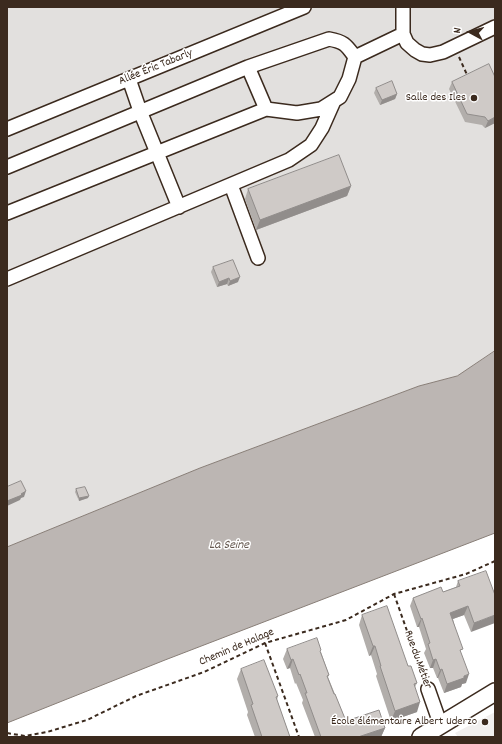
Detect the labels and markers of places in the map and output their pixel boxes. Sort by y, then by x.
place label: Salle des Iles [406,91,466,105]
marker: Salle des Iles [469,93,479,103]
place label: École élémentaire Albert Uderzo [331,715,477,729]
marker: École élémentaire Albert Uderzo [480,717,490,727]

